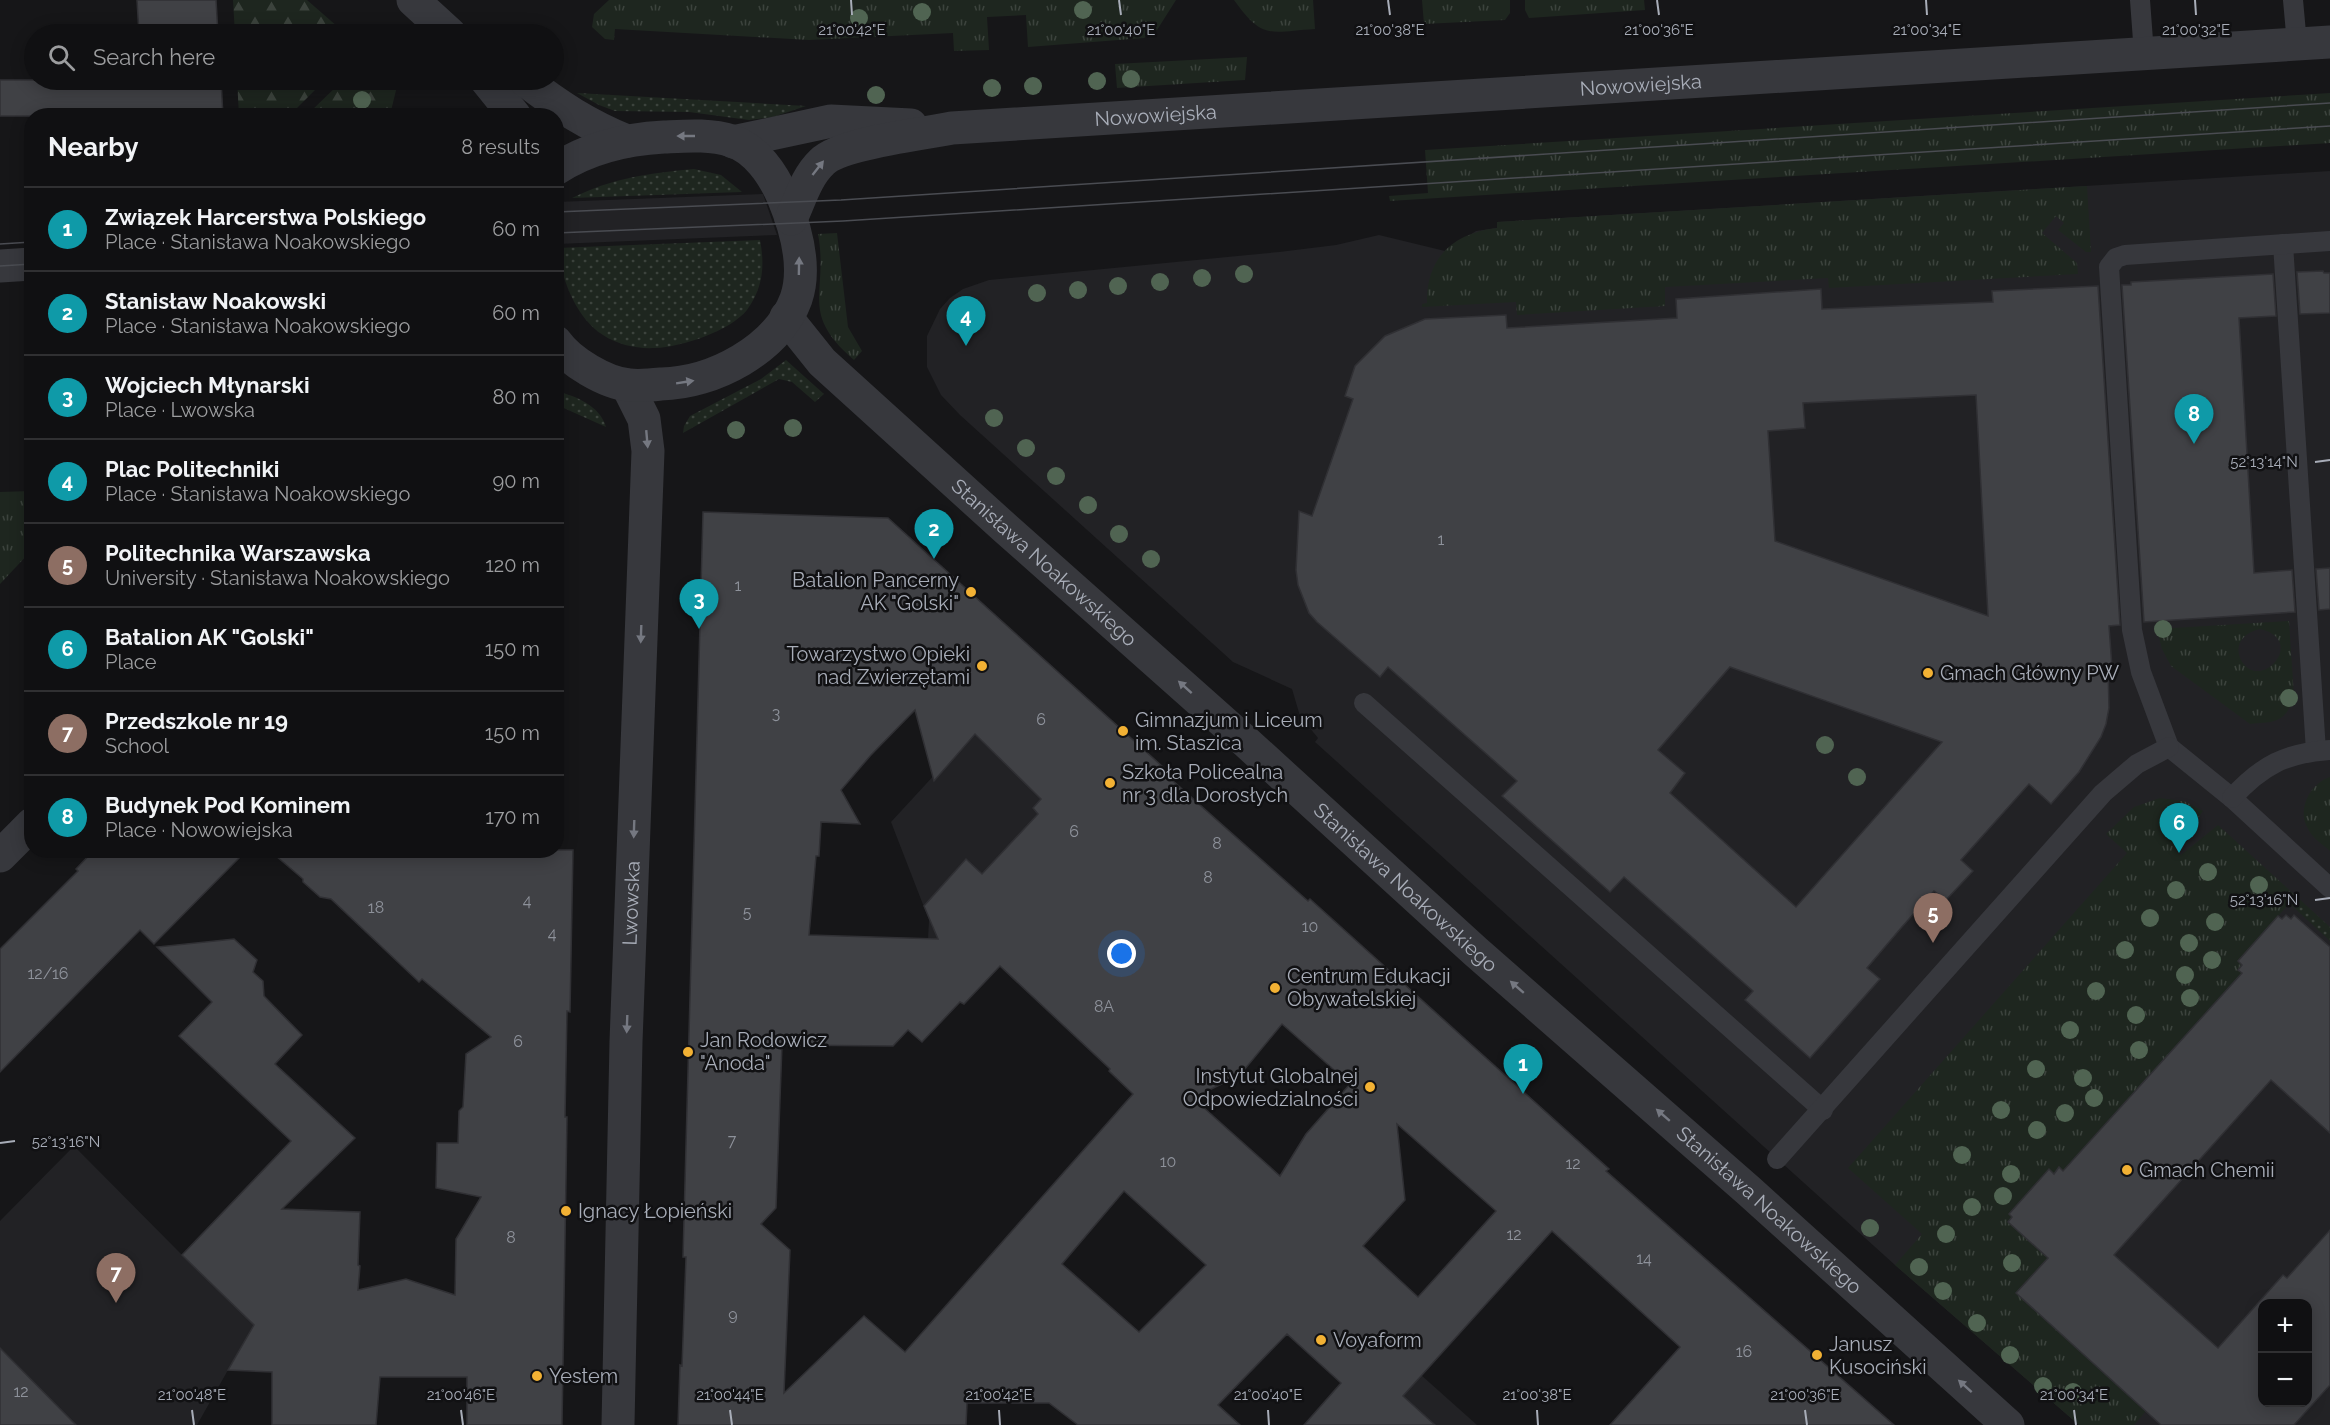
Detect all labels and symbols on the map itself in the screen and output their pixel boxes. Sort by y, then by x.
text: 21°00'42"E [818,21,886,39]
text: 21°00'40"E [1087,21,1155,39]
text: 21°00'38"E [1355,21,1425,39]
text: 21°00'36"E [1624,21,1694,39]
text: 21°00'34"E [1893,21,1961,39]
text: 21°00'32"E [2162,21,2230,39]
street label: Nowowiejska [1579,69,1703,101]
street label: Nowowiejska [1094,99,1218,131]
one-way arrow [677,131,696,141]
one-way arrow [812,160,825,176]
one-way arrow [794,257,804,276]
pin: 4 [946,296,986,346]
one-way arrow [676,377,695,386]
pin: 8 [2174,394,2214,444]
one-way arrow [642,430,652,449]
text: 52°13'14"N [2230,453,2298,471]
street label: Stanisława Noakowskiego [947,474,1142,651]
pin: 2 [914,510,954,559]
house number: 1 [1438,530,1445,549]
place label: Batalion Pancerny AK "Golski" [792,568,959,615]
house number: 1 [735,576,742,595]
pin: 3 [680,580,718,629]
marker: Batalion Pancerny AK "Golski" [964,585,978,599]
one-way arrow [636,625,646,644]
place label: Towarzystwo Opieki nad Zwierzętami [787,642,970,689]
marker: Towarzystwo Opieki nad Zwierzętami [975,659,989,673]
place label: Gmach Główny PW [1940,661,2119,685]
marker: Gmach Główny PW [1921,666,1935,680]
one-way arrow [1178,681,1193,694]
house number: 3 [772,704,780,723]
place label: Gimnazjum i Liceum im. Staszica [1135,708,1323,755]
house number: 6 [1036,710,1046,729]
marker: Gimnazjum i Liceum im. Staszica [1116,724,1130,738]
place label: Szkoła Policealna nr 3 dla Dorosłych [1122,760,1288,807]
marker: Szkoła Policealna nr 3 dla Dorosłych [1103,776,1117,790]
street label: Stanisława Noakowskiego [1309,798,1503,977]
pin: 6 [2160,804,2198,853]
one-way arrow [629,820,639,839]
house number: 6 [1069,822,1079,841]
house number: 8 [1212,834,1222,853]
street label: Lwowska [618,860,645,946]
house number: 8 [1203,868,1213,887]
house number: 4 [523,891,532,910]
text: 52°13'16"N [2230,891,2298,909]
pin: 5 [1914,894,1952,943]
house number: 18 [368,898,384,917]
house number: 5 [743,903,752,922]
house number: 10 [1302,917,1318,936]
house number: 4 [548,924,557,943]
your location [1107,939,1136,968]
house number: 12/16 [27,964,69,983]
place label: Centrum Edukacji Obywatelskiej [1287,964,1451,1011]
marker: Centrum Edukacji Obywatelskiej [1268,981,1282,995]
one-way arrow [1510,981,1525,994]
house number: 8A [1094,997,1114,1016]
one-way arrow [622,1015,631,1034]
place label: Jan Rodowicz "Anoda" [700,1028,827,1075]
house number: 6 [513,1032,523,1051]
pin: 1 [1504,1044,1543,1094]
marker: Jan Rodowicz "Anoda" [681,1045,695,1059]
place label: Instytut Globalnej Odpowiedzialności [1183,1064,1358,1111]
marker: Instytut Globalnej Odpowiedzialności [1363,1080,1377,1094]
one-way arrow [1656,1108,1671,1122]
street label: Stanisława Noakowskiego [1672,1121,1867,1299]
house number: 7 [728,1131,737,1150]
text: 52°13'16"N [32,1133,100,1151]
house number: 10 [1160,1152,1176,1171]
house number: 12 [1565,1154,1581,1173]
place label: Gmach Chemii [2139,1158,2275,1182]
marker: Gmach Chemii [2120,1163,2134,1177]
place label: Ignacy Łopieński [578,1199,732,1223]
marker: Ignacy Łopieński [559,1204,573,1218]
house number: 12 [1506,1225,1522,1244]
house number: 8 [506,1228,516,1247]
house number: 14 [1636,1249,1652,1268]
pin: 7 [96,1254,136,1303]
house number: 9 [728,1305,738,1324]
place label: Voyaform [1333,1328,1422,1352]
place label: Janusz Kusociński [1829,1332,1927,1379]
marker: Voyaform [1314,1333,1328,1347]
house number: 16 [1736,1342,1752,1361]
marker: Janusz Kusociński [1810,1348,1824,1362]
place label: Yestem [549,1364,618,1388]
marker: Yestem [530,1369,544,1383]
one-way arrow [1957,1379,1972,1393]
house number: 12 [13,1382,29,1401]
text: 21°00'48"E [158,1386,226,1404]
text: 21°00'46"E [427,1386,495,1404]
text: 21°00'44"E [696,1386,764,1404]
text: 21°00'42"E [965,1386,1033,1404]
text: 21°00'40"E [1234,1386,1302,1404]
text: 21°00'38"E [1502,1386,1572,1404]
text: 21°00'36"E [1770,1386,1840,1404]
text: 21°00'34"E [2040,1386,2108,1404]

